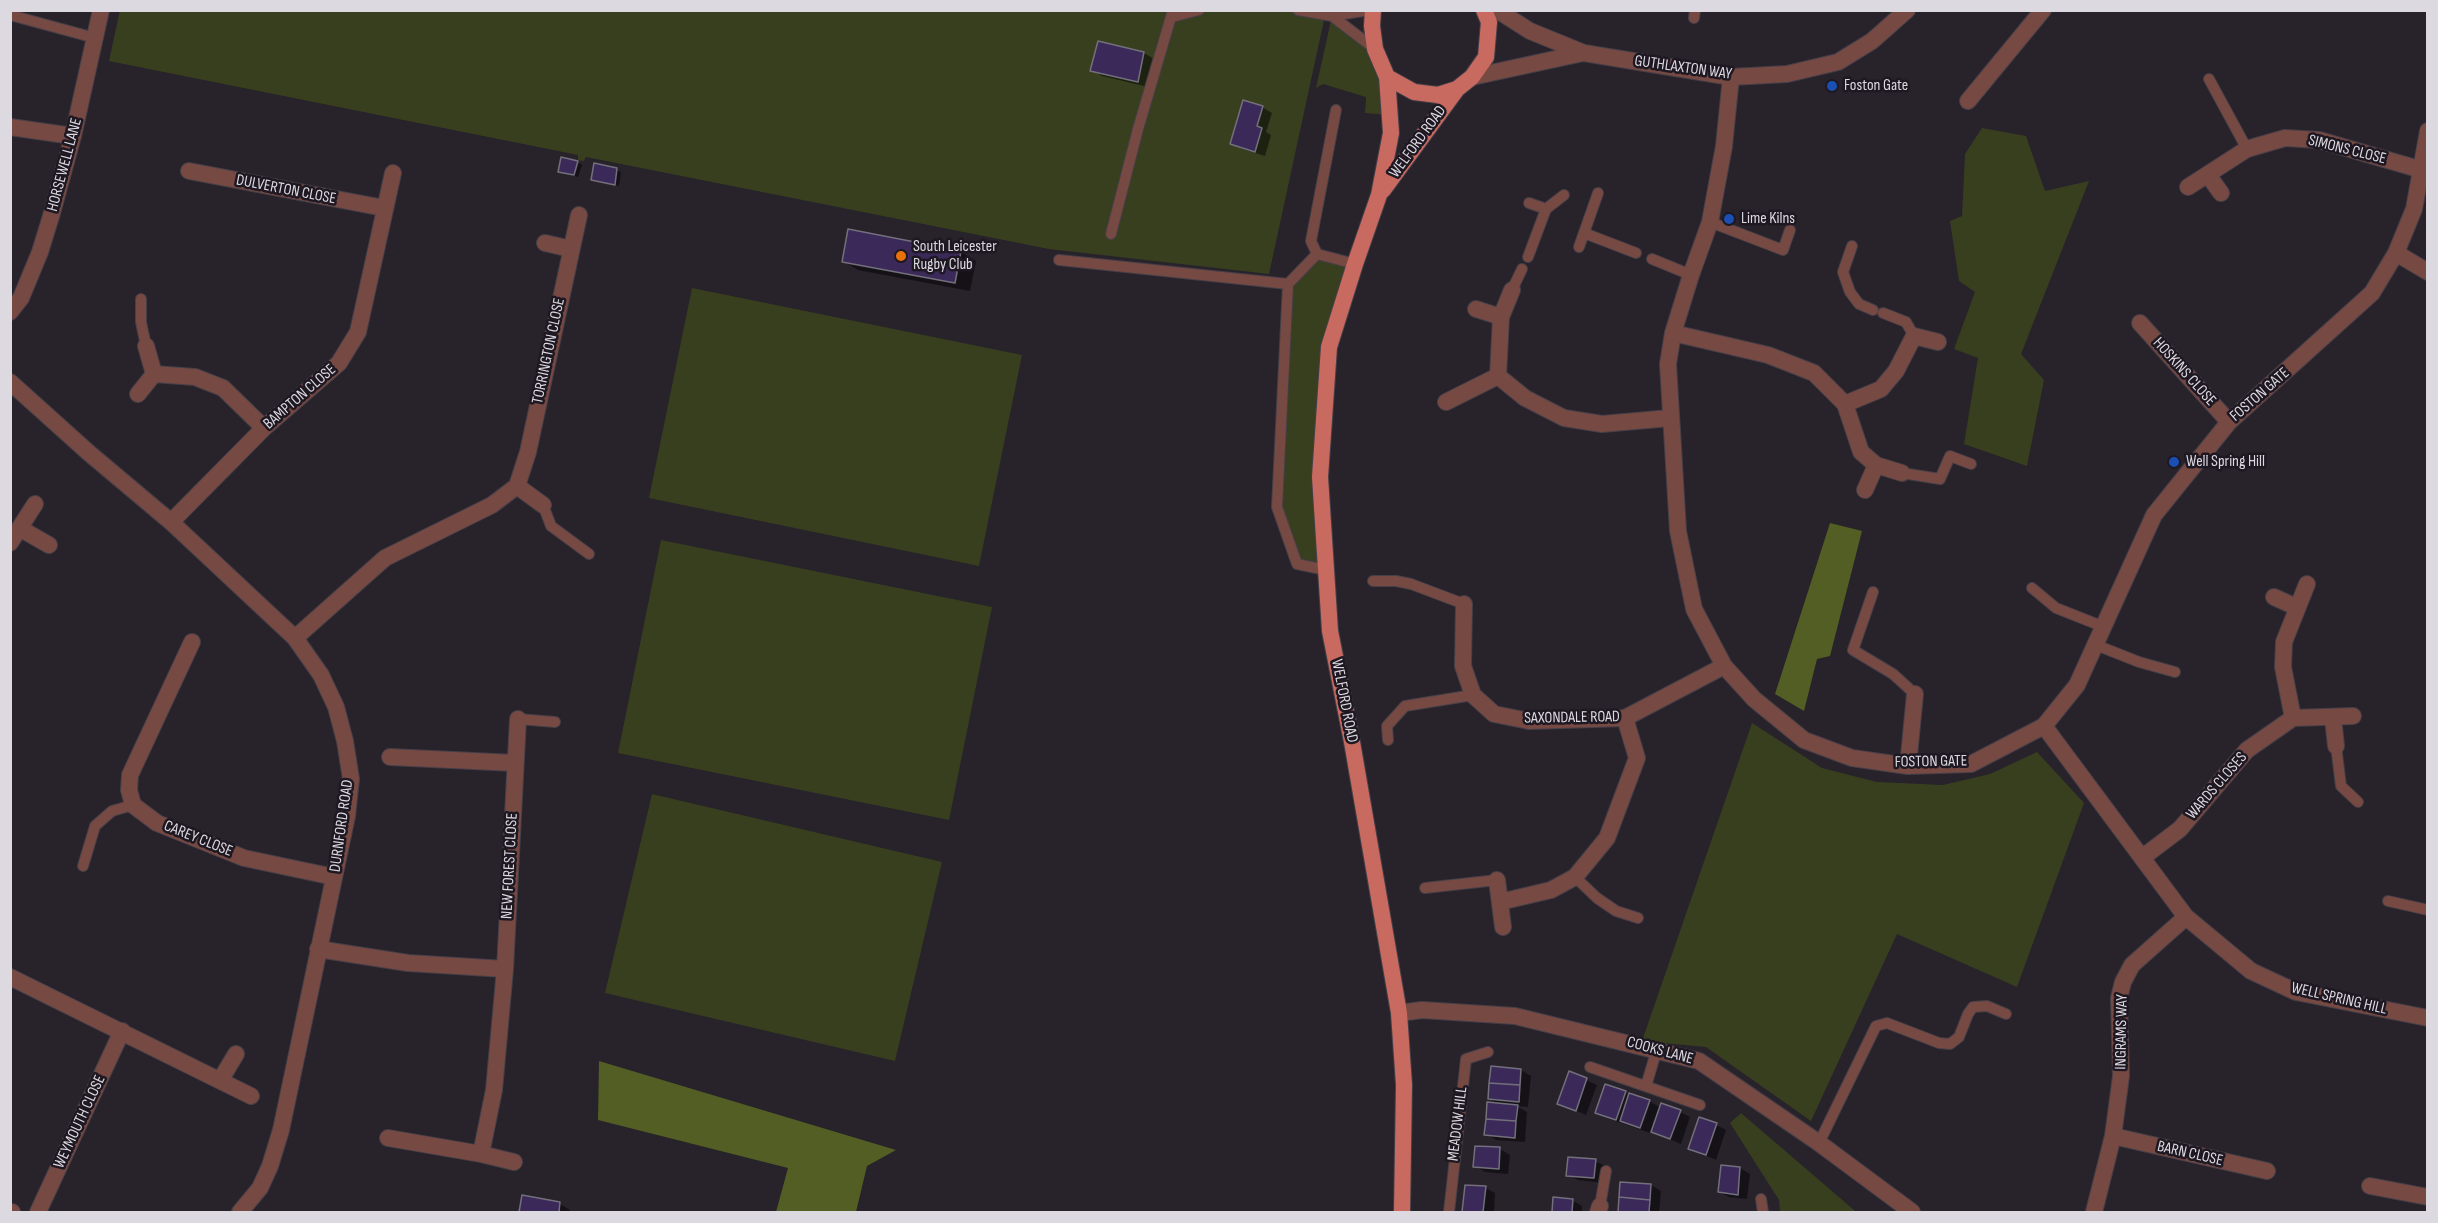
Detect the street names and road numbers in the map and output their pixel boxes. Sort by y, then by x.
street label: GUTHLAXTON WAY [1633,52,1733,84]
street label: WELFORD ROAD [1385,102,1451,182]
street label: HORSEWELL LANE [43,116,87,214]
street label: SIMONS CLOSE [2306,131,2388,169]
street label: DULVERTON CLOSE [234,171,338,209]
street label: TORRINGTON CLOSE [528,296,570,406]
street label: HOSKINS CLOSE [2148,334,2220,410]
street label: BAMPTON CLOSE [260,360,340,434]
street label: FOSTON GATE [2226,364,2294,426]
street label: WELFORD ROAD [1327,658,1361,744]
street label: SAXONDALE ROAD [1524,708,1620,728]
street label: WARDS CLOSES [2183,748,2251,824]
street label: FOSTON GATE [1894,752,1968,772]
street label: DURNFORD ROAD [326,779,358,873]
street label: NEW FOREST CLOSE [498,813,522,919]
street label: CAREY CLOSE [161,817,235,861]
street label: WELL SPRING HILL [2289,979,2389,1019]
street label: INGRAMS WAY [2112,994,2132,1070]
street label: COOKS LANE [1625,1033,1695,1069]
street label: WEYMOUTH CLOSE [50,1072,110,1172]
street label: MEADOW HILL [1444,1086,1472,1162]
street label: BARN CLOSE [2155,1137,2225,1171]

